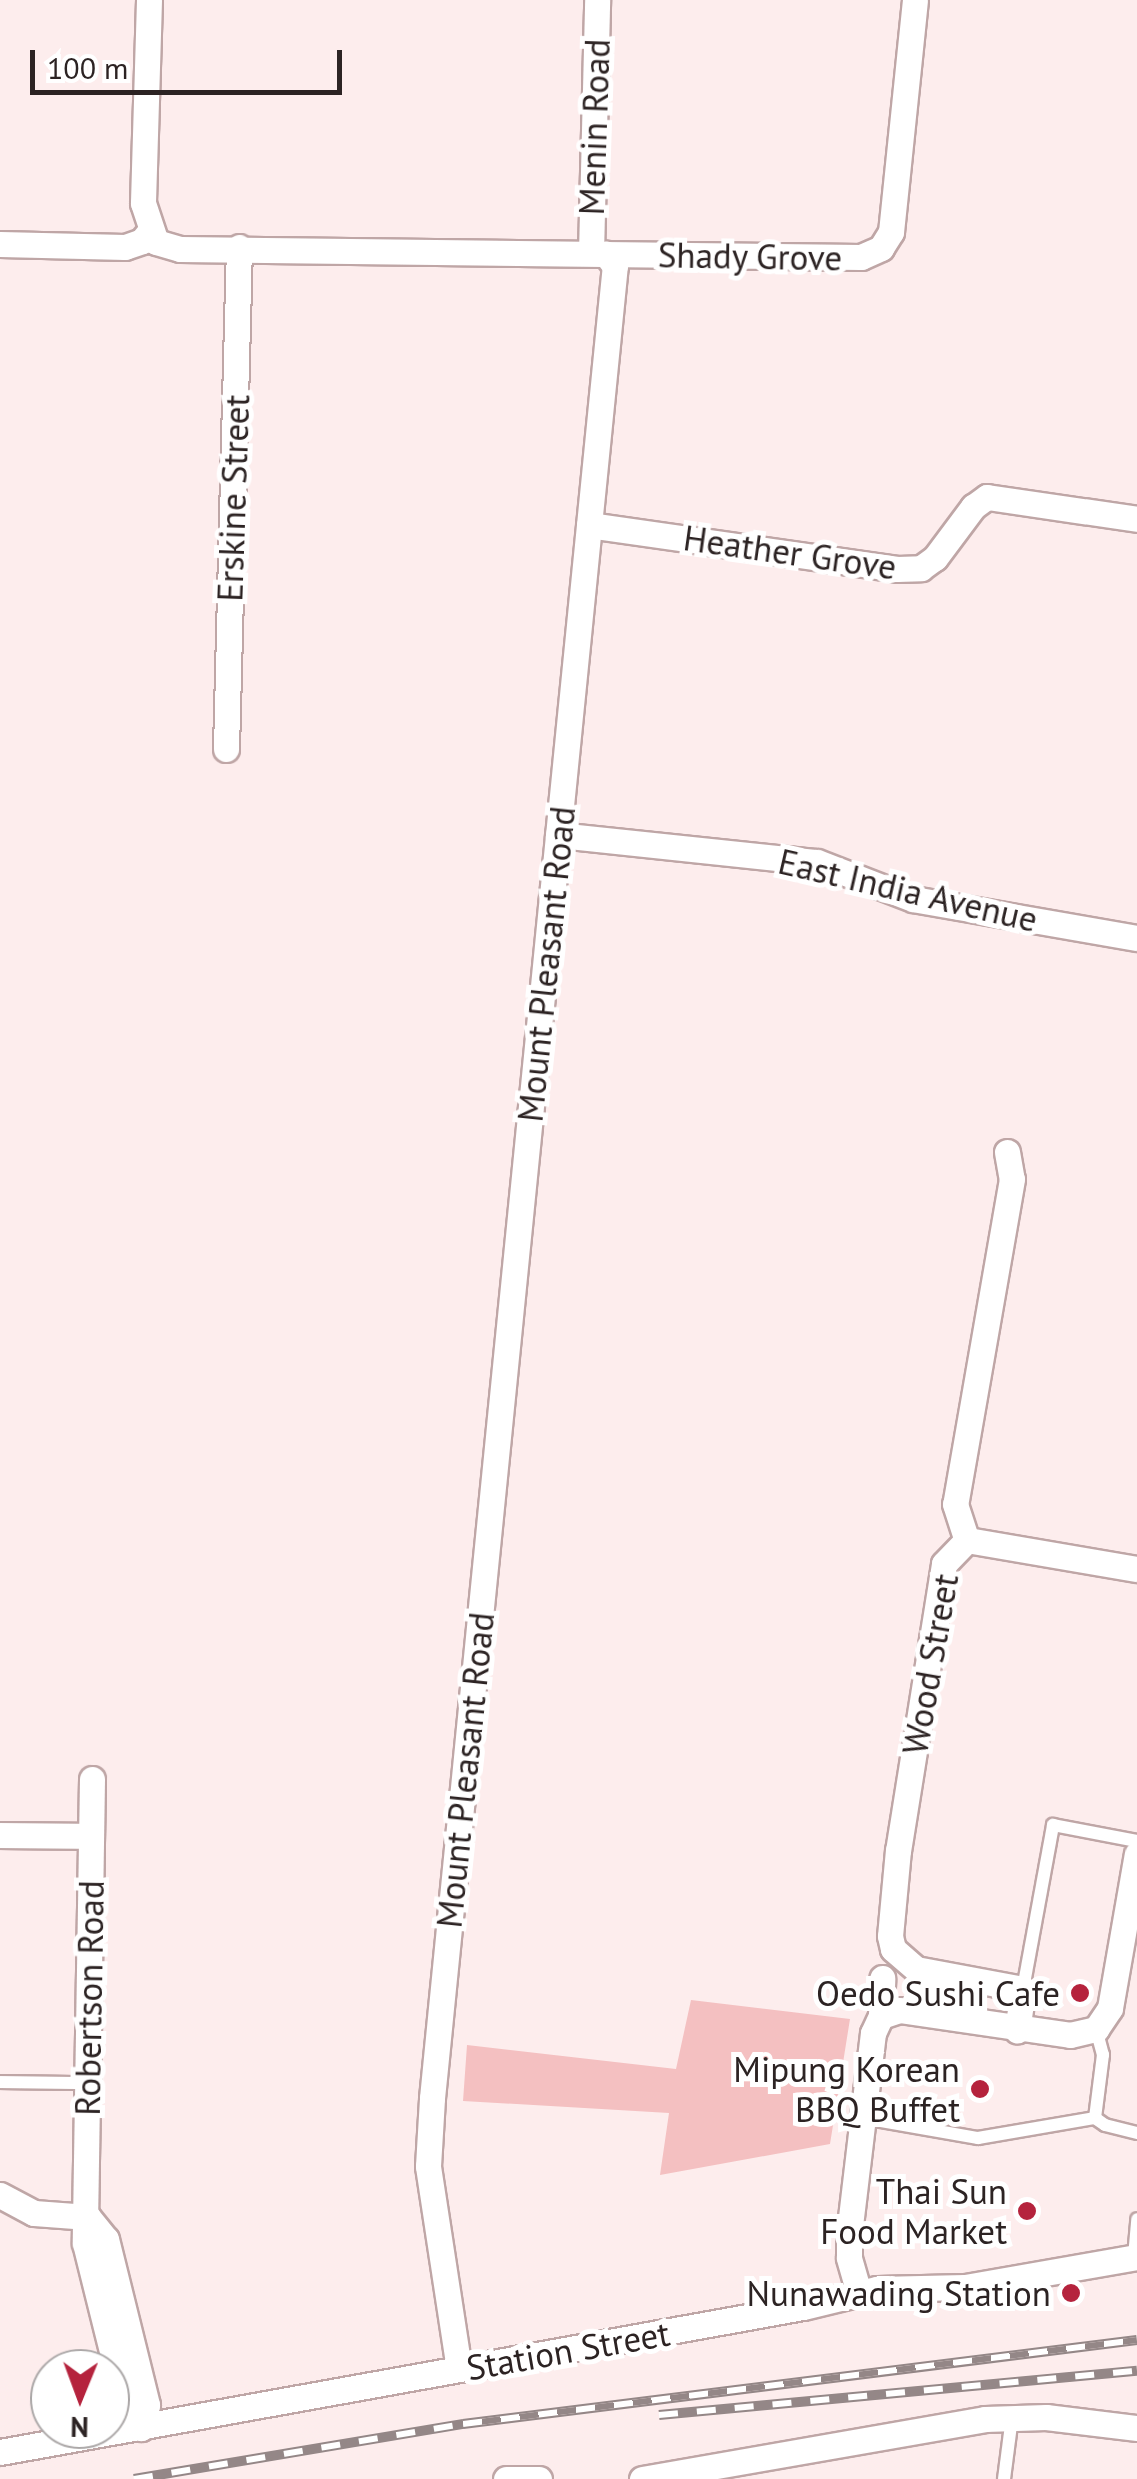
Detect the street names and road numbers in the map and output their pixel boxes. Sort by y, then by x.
street label: Menin Road [570,38,618,216]
street label: Shady Grove [657,233,843,279]
street label: Erskine Street [208,394,258,602]
street label: Heather Grove [681,516,899,588]
street label: Mount Pleasant Road [509,804,583,1124]
street label: East India Avenue [774,840,1042,940]
street label: Wood Street [893,1570,967,1758]
street label: Mount Pleasant Road [428,1610,502,1930]
street label: Robertson Road [66,1880,112,2116]
street label: Station Street [463,2311,673,2389]

